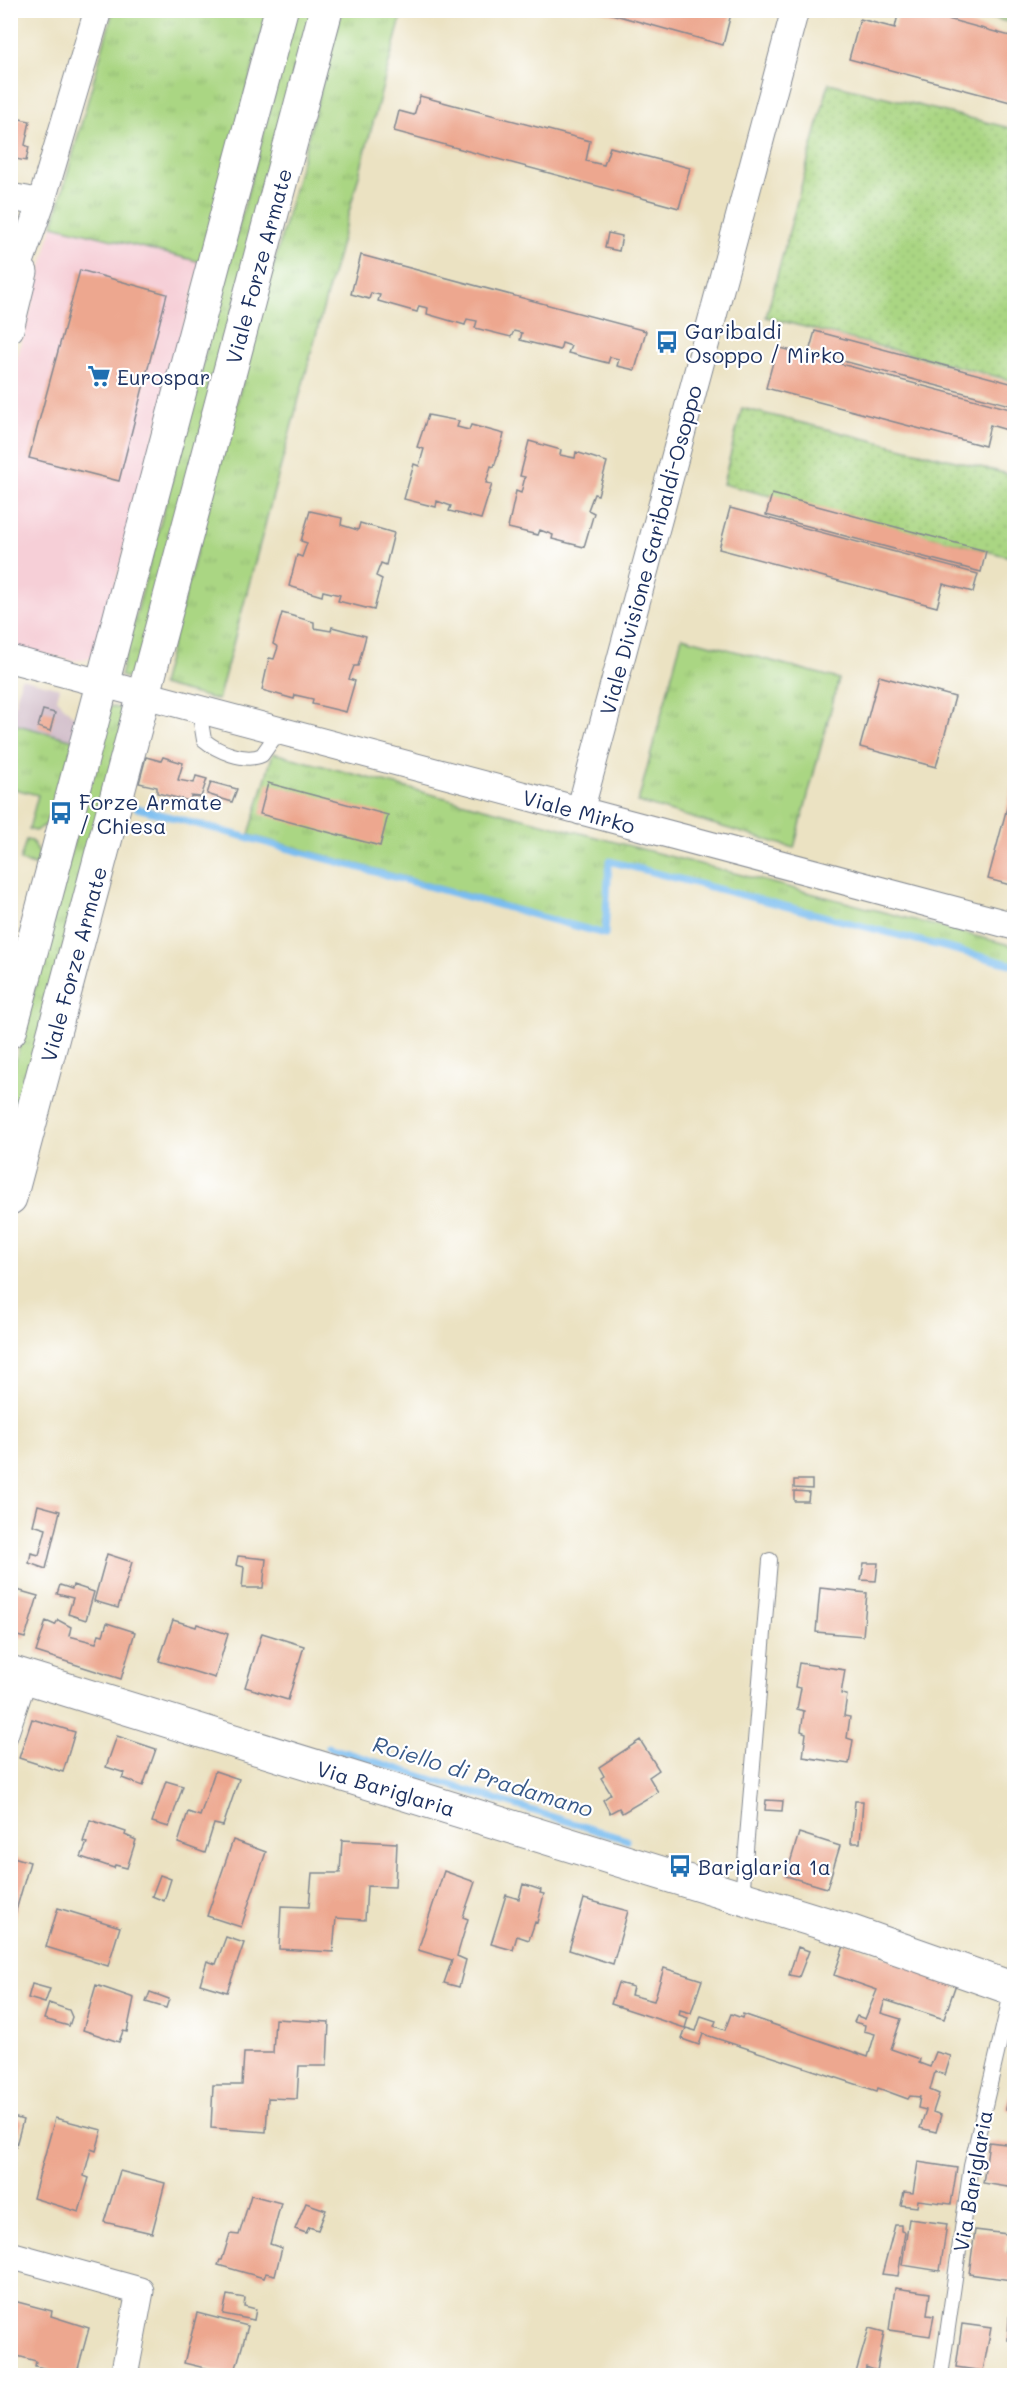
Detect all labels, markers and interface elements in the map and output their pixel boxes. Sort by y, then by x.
street label: Viale Forze Armate [219,165,297,367]
place label: Garibaldi Osoppo / Mirko [685,317,844,368]
bus stop icon: Garibaldi Osoppo / Mirko [654,329,680,355]
supermarket icon: Eurospar [86,363,112,389]
place label: Eurospar [117,363,210,390]
street label: Viale Divisione Garibaldi-Osoppo [593,382,707,718]
street label: Viale Mirko [520,783,638,839]
place label: Forze Armate / Chiesa [79,788,222,839]
bus stop icon: Forze Armate / Chiesa [48,800,74,826]
street label: Viale Forze Armate [34,863,112,1065]
water label: Roiello di Pradamano [369,1729,597,1823]
street label: Via Bariglaria [313,1754,459,1822]
bus stop icon: Bariglaria 1a [667,1853,693,1879]
place label: Bariglaria 1a [698,1853,831,1880]
street label: Via Bariglaria [946,2108,998,2254]

